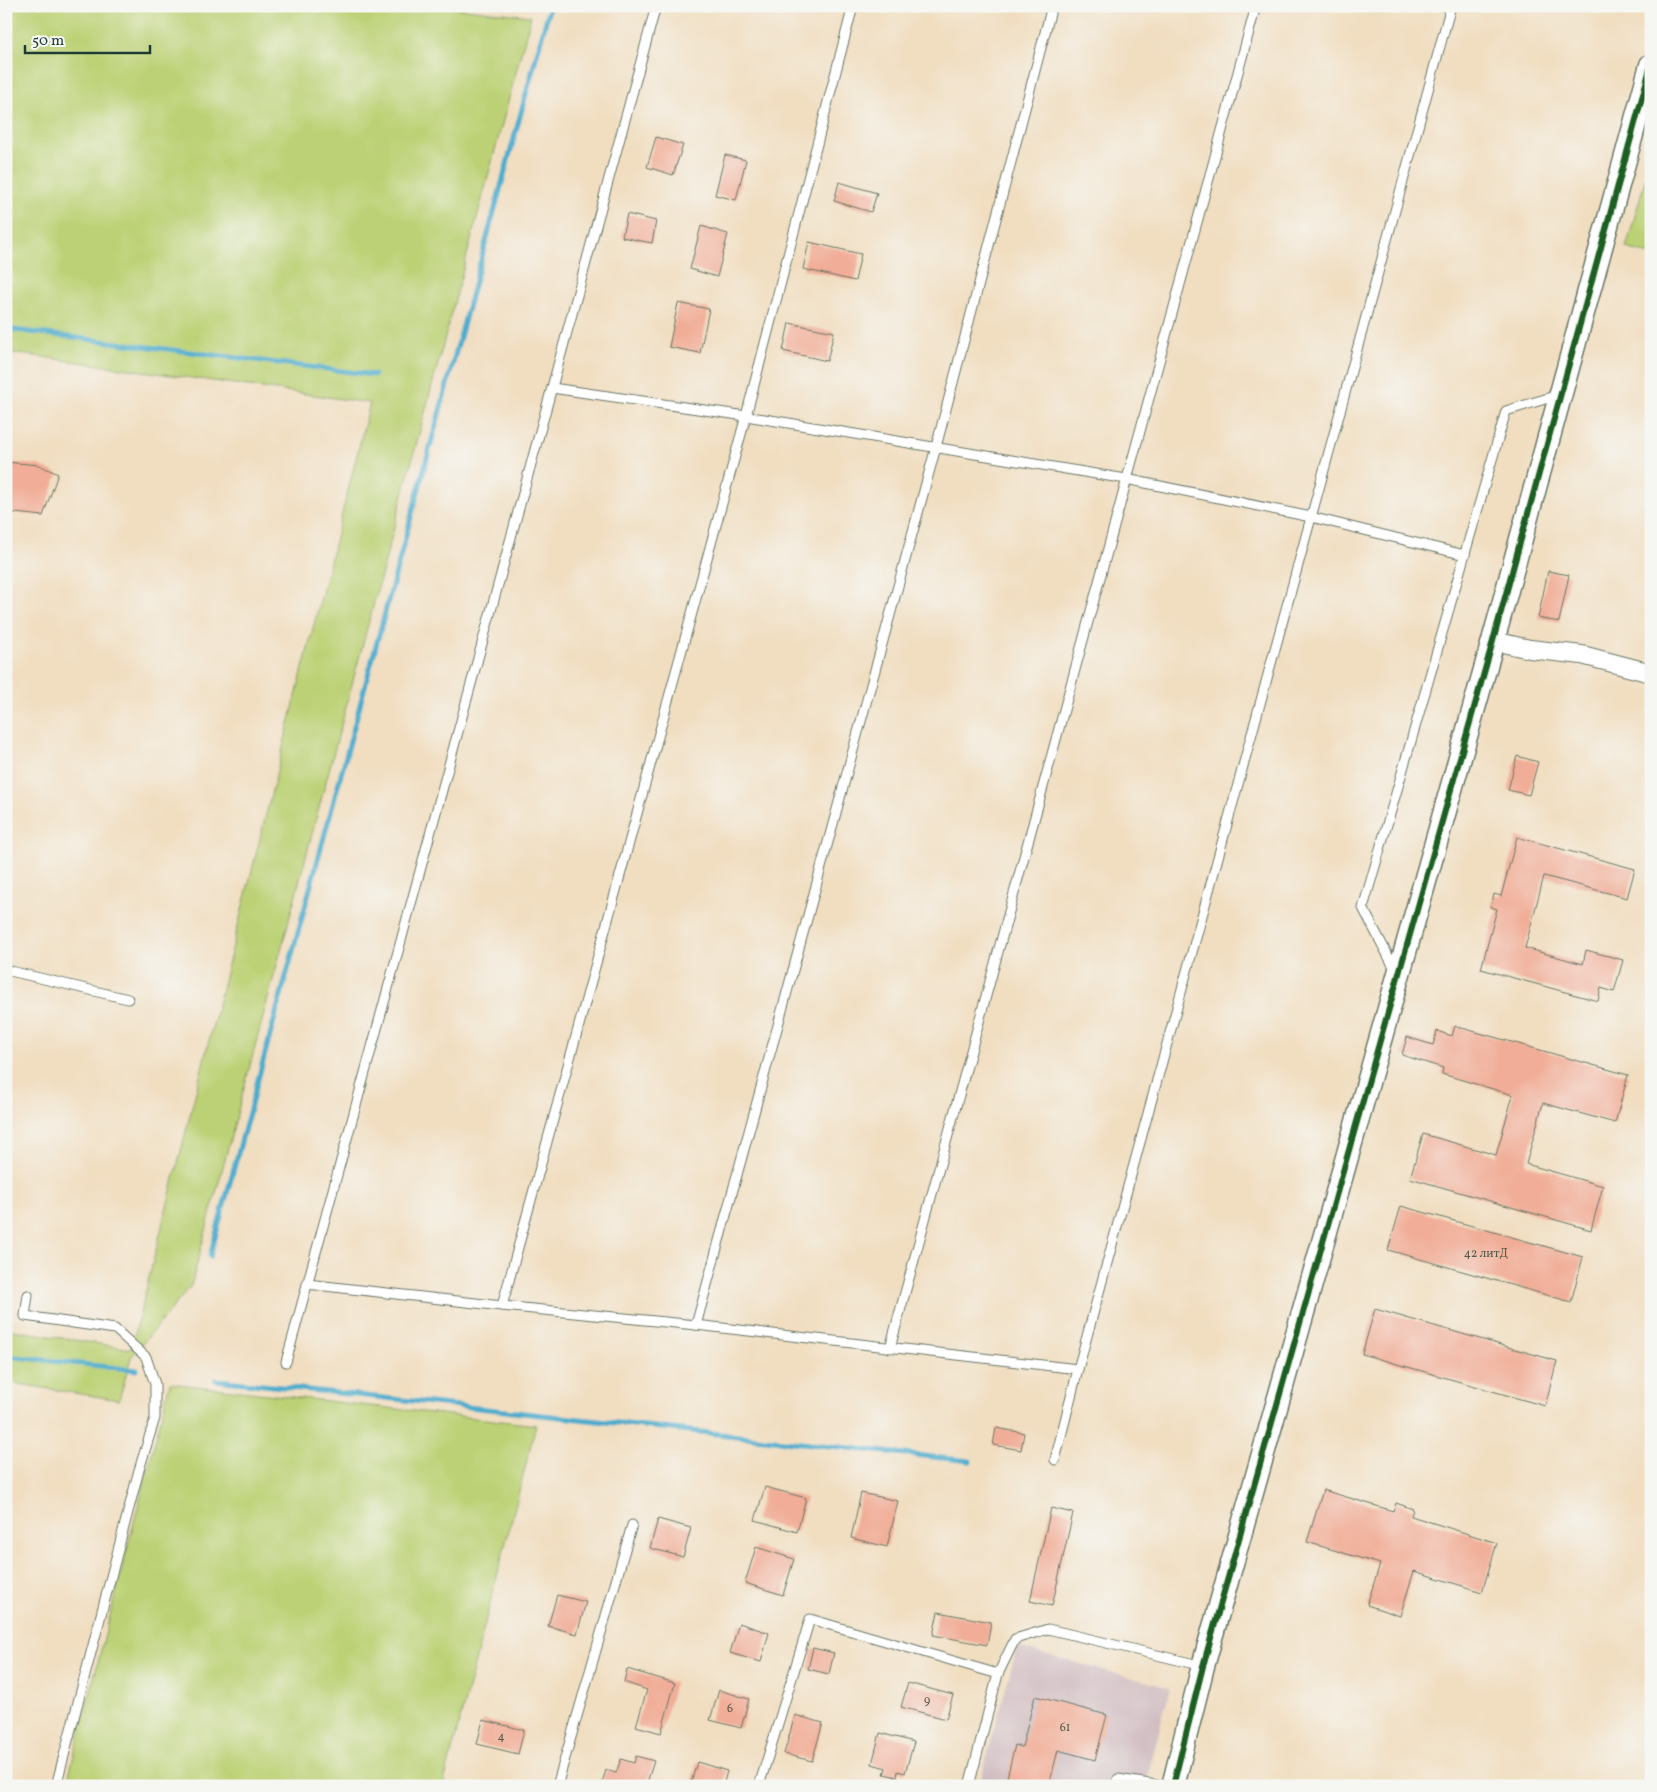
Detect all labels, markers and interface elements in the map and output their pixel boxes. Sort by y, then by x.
scale bar [25,22,150,54]
text: 50 m [32,31,64,52]
house number: 42 литД [1464,1246,1509,1262]
house number: 9 [924,1693,930,1709]
house number: 6 [727,1701,733,1717]
house number: 61 [1060,1720,1070,1736]
house number: 4 [497,1729,505,1745]

